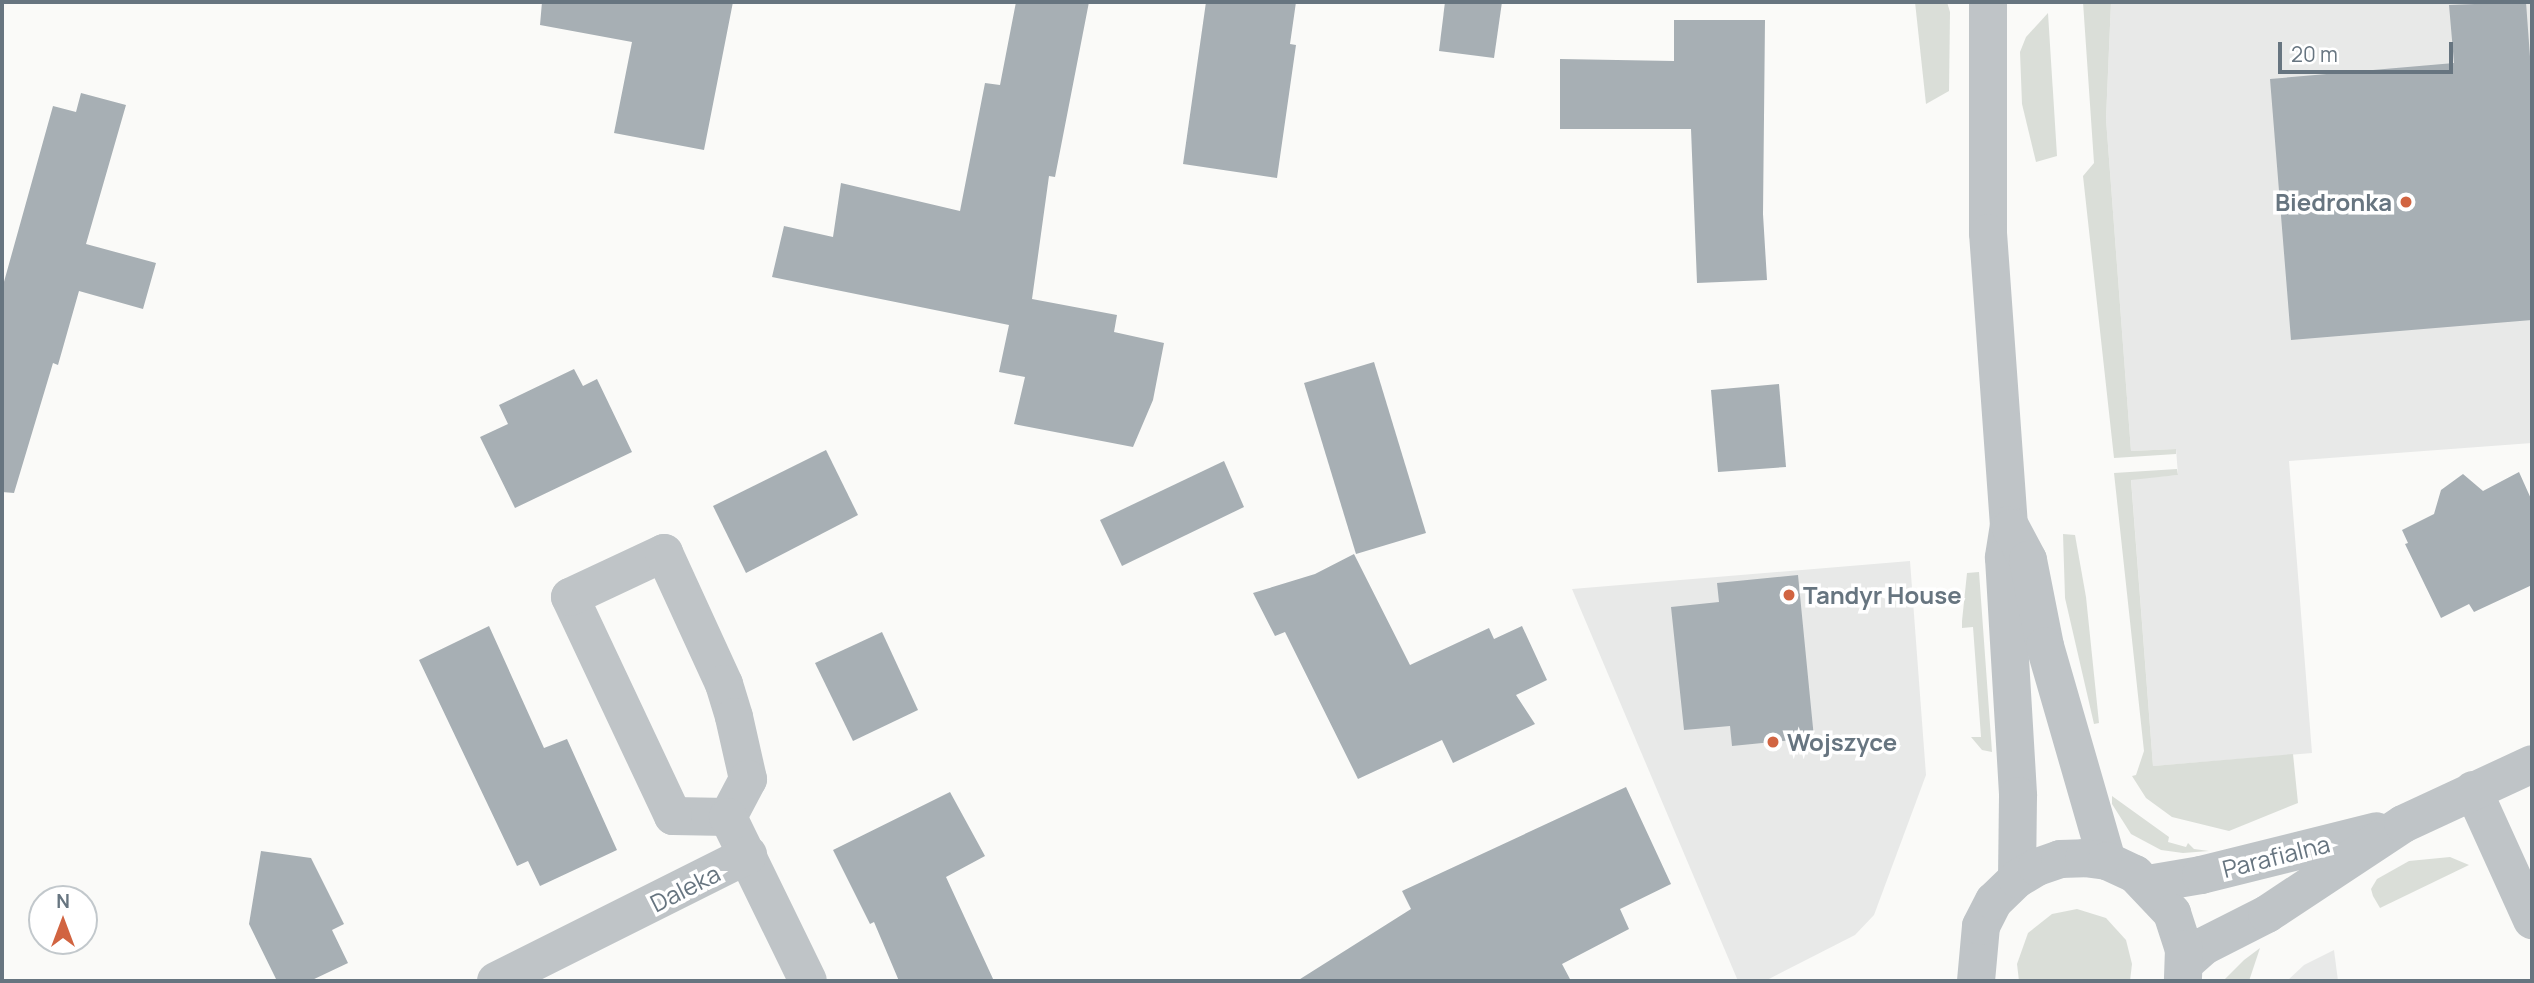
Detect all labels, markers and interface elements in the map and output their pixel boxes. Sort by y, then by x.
scale bar [2282,28,2457,72]
text: 20 m [2291,40,2338,68]
place label: Biedronka [2275,188,2392,216]
marker: Biedronka [2398,194,2414,210]
place label: Tandyr House [1803,581,1962,609]
marker: Tandyr House [1781,587,1797,603]
place label: Wojszyce [1787,728,1897,756]
marker: Wojszyce [1765,734,1781,750]
street label: Parafialna [2219,829,2333,883]
street label: Daleka [645,858,725,918]
north arrow [28,885,98,955]
text: N [56,888,70,914]

